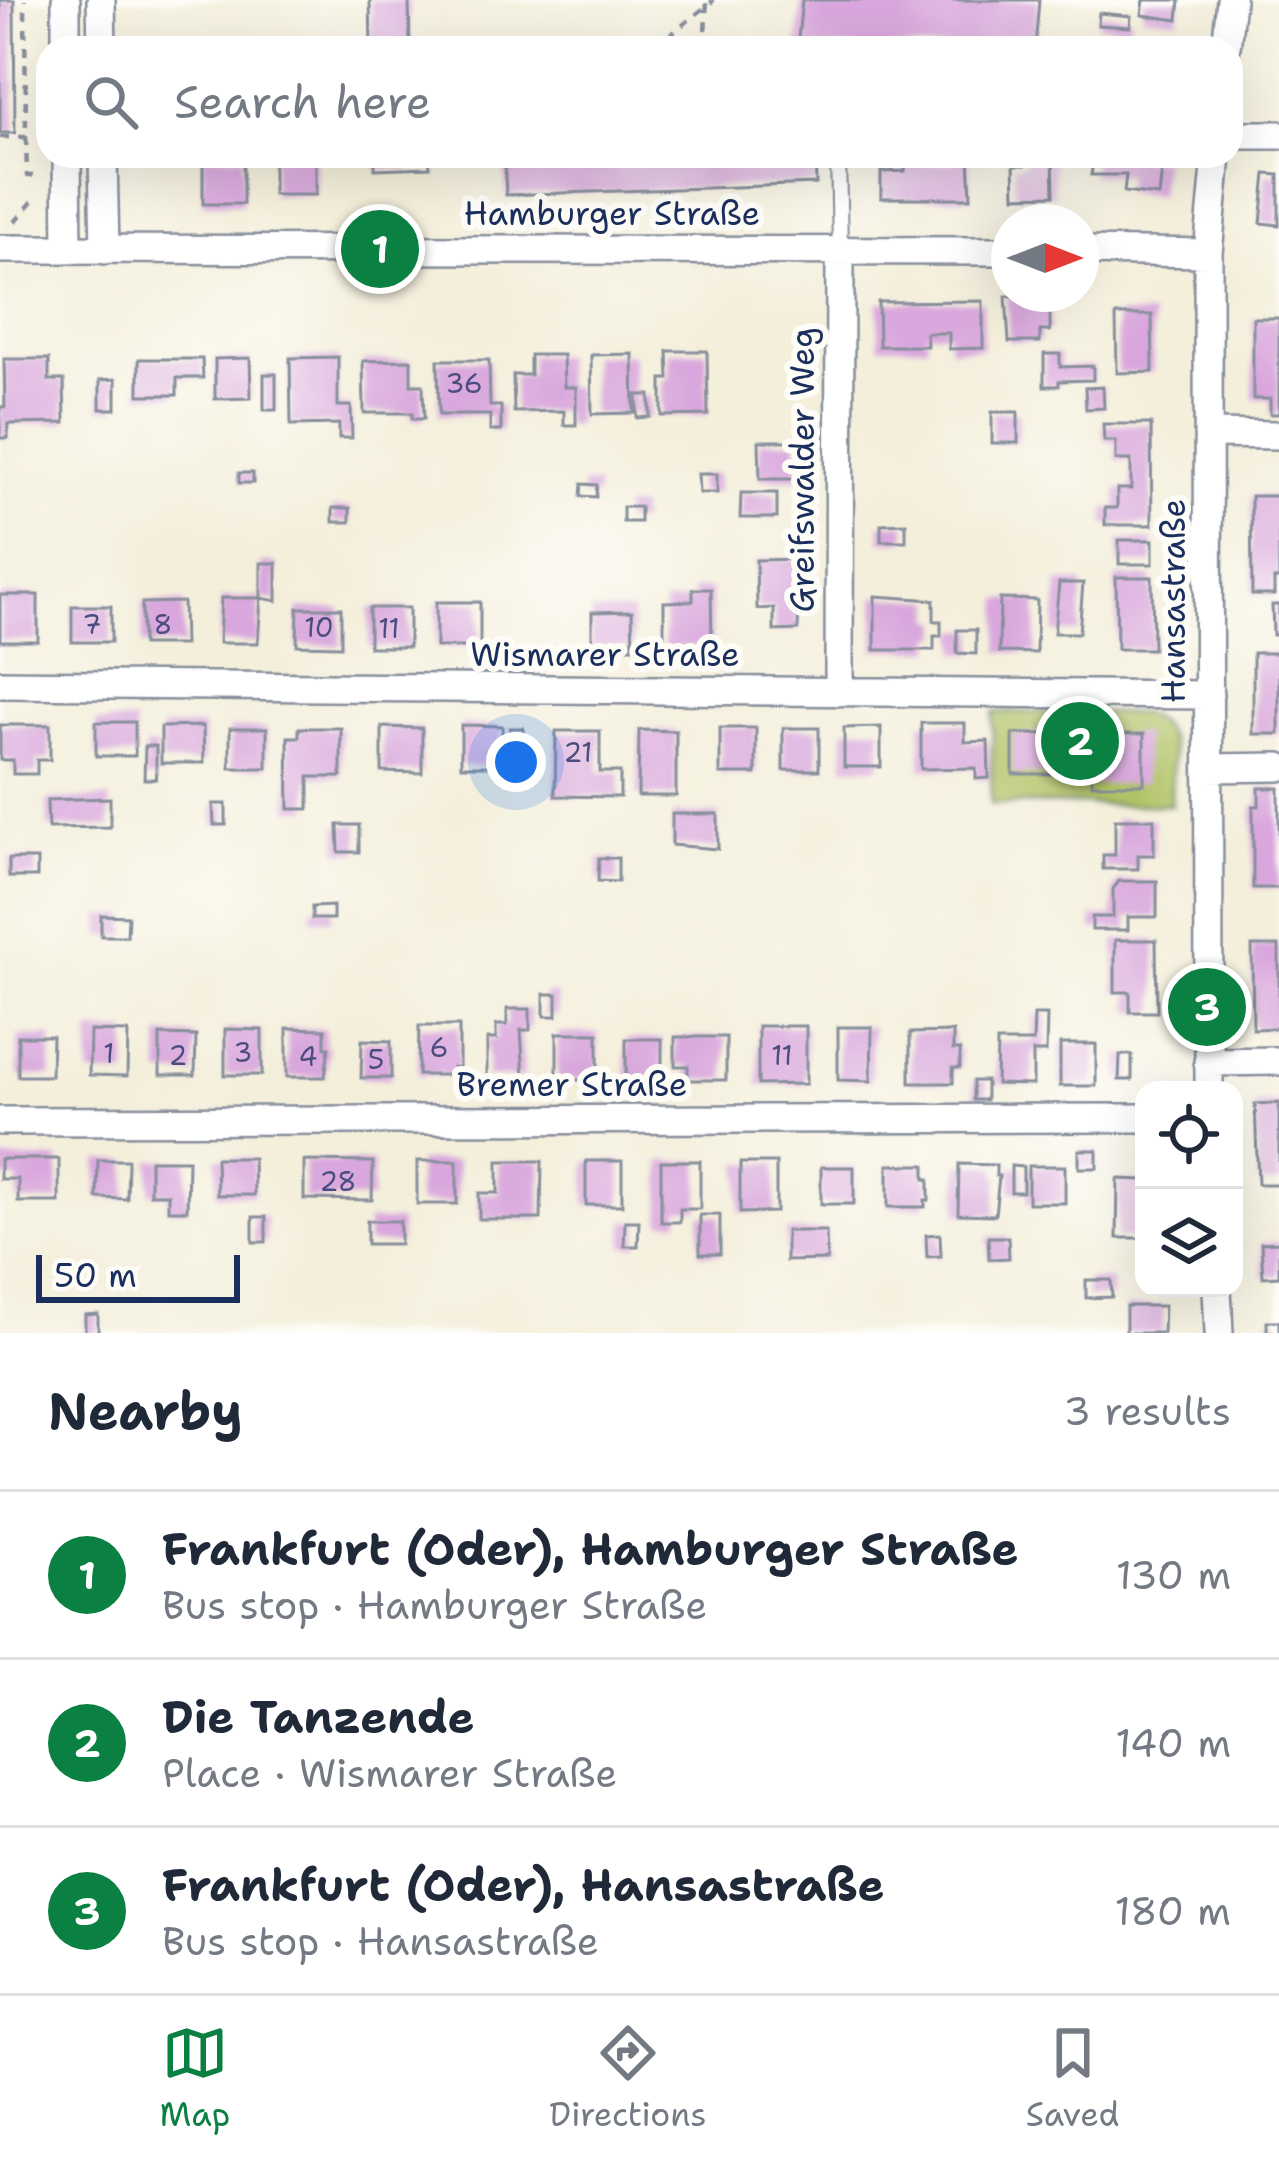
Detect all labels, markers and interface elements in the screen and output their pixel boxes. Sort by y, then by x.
search box [36,36,1243,168]
icon: search [78,69,144,135]
text: Search here [174,72,431,132]
street label: Hamburger Straße [464,191,760,236]
pin: 1 [341,204,419,294]
north arrow [991,204,1099,312]
street label: Greifswalder Weg [780,328,825,612]
house number: 36 [445,365,483,402]
street label: Hansastraße [1151,499,1196,703]
house number: 7 [83,606,101,643]
house number: 8 [154,606,172,643]
house number: 10 [304,609,334,646]
house number: 11 [378,610,400,647]
street label: Wismarer Straße [470,632,740,677]
pin: 2 [1041,696,1119,786]
your location [486,732,546,792]
house number: 21 [564,734,592,771]
pin: 3 [1168,962,1246,1052]
house number: 6 [430,1029,448,1066]
house number: 3 [234,1034,252,1071]
house number: 1 [103,1035,115,1072]
house number: 2 [169,1037,187,1074]
house number: 11 [771,1037,793,1074]
house number: 4 [299,1038,317,1075]
house number: 5 [368,1041,384,1078]
street label: Bremer Straße [457,1062,687,1107]
map controls [1135,1081,1243,1297]
button: locate [1135,1081,1243,1189]
house number: 28 [320,1163,356,1200]
button: layers [1135,1189,1243,1297]
scale bar [36,1249,240,1302]
text: 50 m [54,1253,137,1298]
text: Nearby [48,1377,243,1445]
text: 3 results [1064,1385,1231,1437]
text: Frankfurt (Oder), Hamburger Straße [162,1519,1019,1579]
text: 1 [78,1549,96,1601]
text: 130 m [1116,1549,1231,1601]
text: Bus stop · Hamburger Straße [162,1579,707,1631]
text: Die Tanzende [162,1687,475,1747]
text: 2 [73,1717,101,1769]
text: 140 m [1115,1717,1231,1769]
text: Place · Wismarer Straße [162,1747,617,1799]
text: Frankfurt (Oder), Hansastraße [162,1855,884,1915]
text: 3 [73,1885,101,1937]
text: 180 m [1115,1885,1231,1937]
text: Bus stop · Hansastraße [162,1915,599,1967]
tab: Map [160,2020,230,2137]
tab: Directions [549,2020,707,2137]
tab: Saved [1026,2020,1119,2137]

